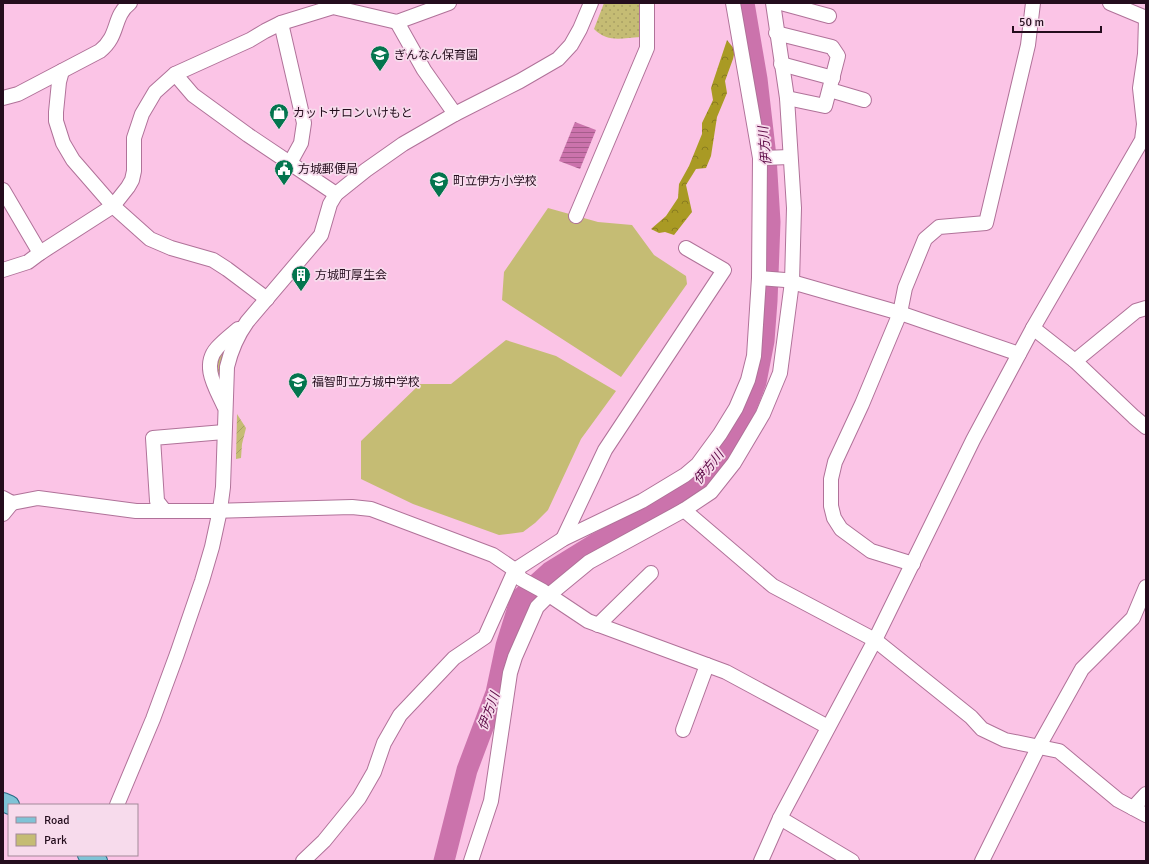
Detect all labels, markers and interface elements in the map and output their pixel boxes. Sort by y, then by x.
scale bar [1013,8,1101,34]
text: 50 m [1019,15,1044,30]
school or university icon: ぎんなん保育園 [369,44,391,72]
place label: ぎんなん保育園 [394,48,478,63]
shop icon: カットサロンいけもと [268,102,290,130]
place label: カットサロンいけもと [293,106,413,121]
water label: 伊方川 [755,124,775,166]
public building icon: 方城郵便局 [273,158,295,186]
place label: 方城郵便局 [298,162,358,177]
school or university icon: 町立伊方小学校 [428,170,450,198]
place label: 町立伊方小学校 [453,174,537,189]
building icon: 方城町厚生会 [290,264,312,292]
place label: 方城町厚生会 [315,268,387,283]
school or university icon: 福智町立方城中学校 [287,371,309,399]
place label: 福智町立方城中学校 [312,375,420,390]
water label: 伊方川 [690,446,729,488]
water label: 伊方川 [475,688,504,732]
legend [8,804,138,856]
text: Road [44,813,70,828]
text: Park [44,833,67,848]

